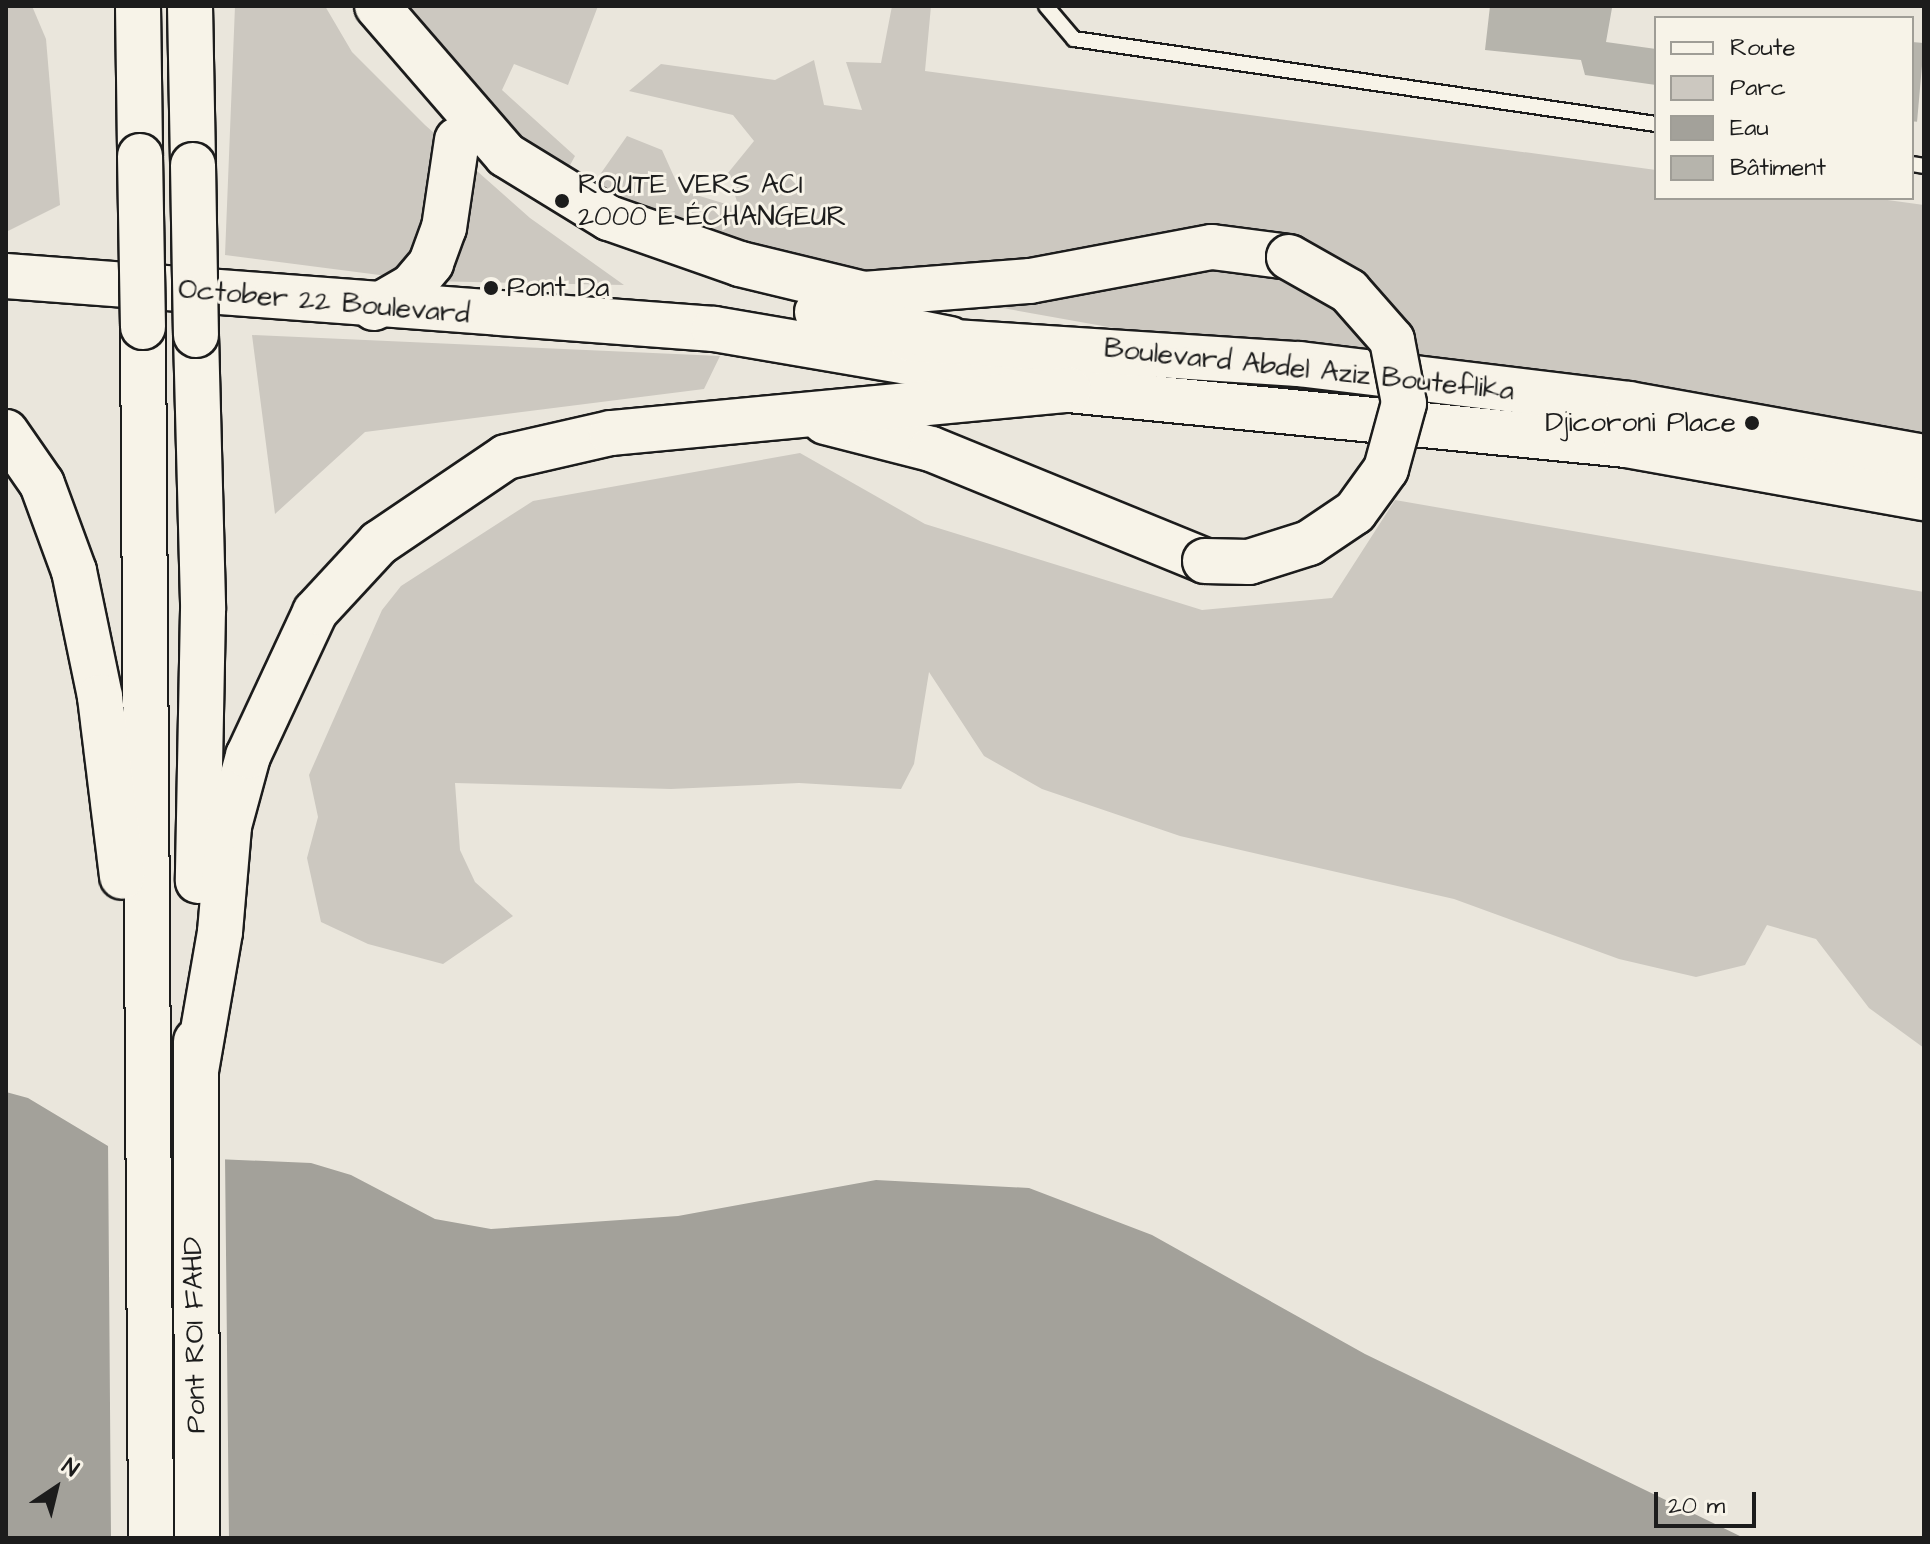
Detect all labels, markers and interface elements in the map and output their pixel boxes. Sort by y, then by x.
legend [1654,16,1914,200]
text: Route [1730,31,1795,65]
text: Parc [1730,71,1786,105]
text: Eau [1730,111,1769,145]
text: Bâtiment [1730,151,1826,185]
place label: ROUTE VERS ACI 2000 E ÉCHANGEUR [578,168,846,234]
marker: ROUTE VERS ACI 2000 E ÉCHANGEUR [553,192,571,210]
place label: Pont Da [507,271,610,305]
street label: October 22 Boulevard [177,273,471,331]
marker: Pont Da [482,279,500,297]
street label: Boulevard Abdel Aziz Bouteflika [1102,332,1516,408]
place label: Djicoroni Place [1545,406,1736,440]
marker: Djicoroni Place [1743,414,1761,432]
street label: Pont ROI FAHD [176,1236,214,1434]
north arrow [16,1448,96,1528]
text: N [56,1451,85,1485]
scale bar [1658,1476,1760,1526]
text: 20 m [1668,1489,1725,1523]

